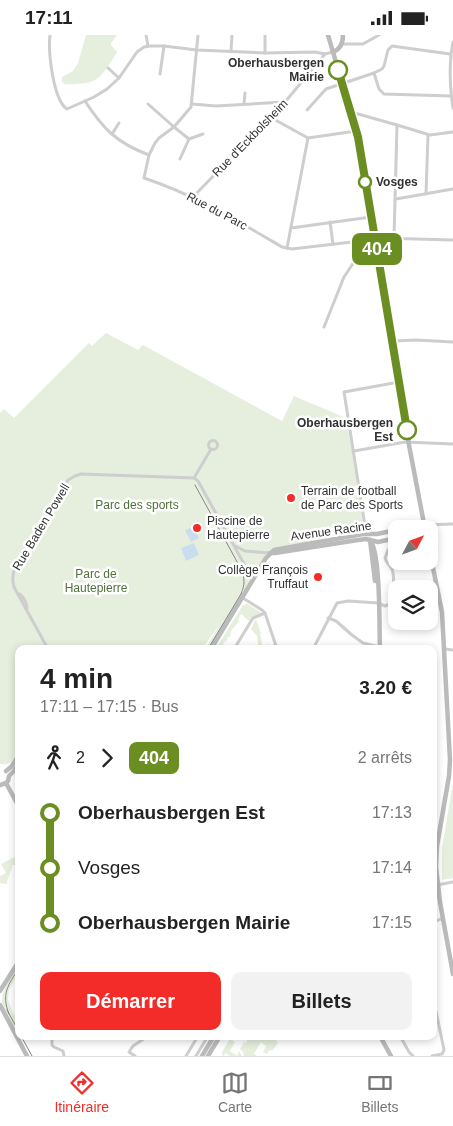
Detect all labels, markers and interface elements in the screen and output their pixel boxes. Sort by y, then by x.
text: 17:11 [25,7,73,28]
place label: Oberhausbergen Mairie [228,56,324,84]
marker: Oberhausbergen Mairie [328,60,348,80]
street label: Rue d'Eckbolsheim [209,96,291,180]
marker: Vosges [358,175,372,189]
place label: Vosges [376,175,418,189]
street label: Rue du Parc [184,189,250,233]
line badge: 404 [348,233,406,265]
text: 404 [362,239,392,259]
place label: Oberhausbergen Est [297,416,393,444]
marker: Oberhausbergen Est [397,420,417,440]
street label: Rue Baden Powell [10,481,72,573]
place label: Terrain de football de Parc des Sports [301,484,403,512]
marker: Terrain de football de Parc des Sports [285,492,297,504]
park label: Parc des sports [95,498,179,512]
place label: Piscine de Hautepierre [207,514,270,542]
street label: Avenue Racine [290,518,372,544]
north arrow [388,520,438,570]
map controls [388,520,438,630]
marker: Piscine de Hautepierre [191,522,203,534]
place label: Collège François Truffaut [218,563,309,591]
park label: Parc de Hautepierre [65,567,128,595]
marker: Collège François Truffaut [312,571,324,583]
button: layers [388,580,438,630]
text: 4 min [40,663,113,694]
text: 3.20 € [359,677,412,698]
text: 17:11 – 17:15 · Bus [40,698,178,715]
icon: walk [40,744,68,772]
icon: forward [93,744,121,772]
text: 404 [139,748,169,768]
text: 2 [76,749,85,766]
text: 2 arrêts [358,749,412,766]
text: Oberhausbergen Est [78,802,265,823]
text: 17:13 [372,804,412,821]
text: Vosges [78,857,140,878]
text: 17:14 [372,859,412,876]
text: Oberhausbergen Mairie [78,912,290,933]
text: 17:15 [372,914,412,931]
button: Démarrer [40,972,221,1030]
button: Billets [231,972,412,1030]
tab: Itinéraire [54,1069,109,1115]
tab: Carte [218,1069,252,1115]
tab: Billets [361,1069,398,1115]

